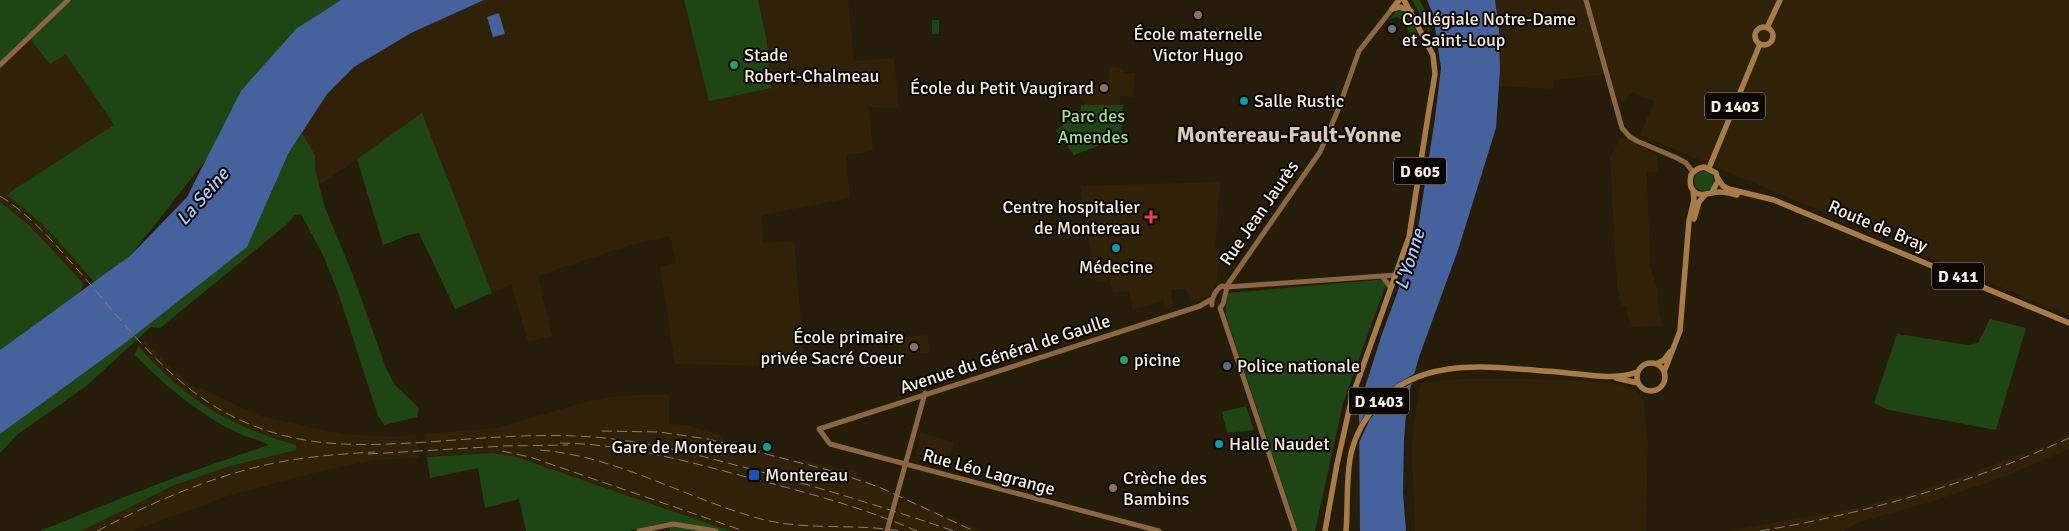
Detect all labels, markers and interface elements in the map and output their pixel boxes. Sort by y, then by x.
place label: Collégiale Notre-Dame et Saint-Loup [1402,8,1576,51]
marker: École maternelle Victor Hugo [1192,9,1204,21]
place label: École maternelle Victor Hugo [1134,23,1262,66]
marker: Collégiale Notre-Dame et Saint-Loup [1386,23,1398,35]
place label: Stade Robert-Chalmeau [744,44,879,87]
marker: Stade Robert-Chalmeau [728,59,740,71]
place label: École du Petit Vaugirard [910,77,1094,99]
marker: École du Petit Vaugirard [1098,82,1110,94]
place label: Salle Rustic [1254,90,1344,112]
road number: D 1403 [1705,92,1765,120]
marker: Salle Rustic [1238,95,1250,107]
park label: Parc des Amendes [1058,105,1128,148]
district label: Montereau-Fault-Yonne [1176,121,1402,148]
street label: Rue Jean Jaurès [1215,156,1303,270]
road number: D 605 [1394,158,1446,185]
water label: La Seine [171,162,235,230]
street label: Route de Bray [1825,195,1932,257]
place label: Centre hospitalier de Montereau [1002,196,1140,239]
marker: Centre hospitalier de Montereau [1144,210,1158,224]
water label: L'Yonne [1389,225,1431,293]
marker: Médecine [1110,242,1122,254]
place label: Médecine [1079,256,1153,278]
road number: D 411 [1932,262,1984,290]
street label: Avenue du Général de Gaulle [897,310,1113,398]
place label: École primaire privée Sacré Coeur [761,326,904,369]
marker: École primaire privée Sacré Coeur [908,341,920,353]
place label: picine [1134,349,1181,371]
marker: picine [1118,354,1130,366]
place label: Police nationale [1237,355,1360,377]
marker: Police nationale [1221,360,1233,372]
road number: D 1403 [1349,388,1409,414]
place label: Halle Naudet [1229,433,1329,455]
place label: Gare de Montereau [611,436,757,458]
marker: Halle Naudet [1213,438,1225,450]
marker: Gare de Montereau [761,441,773,453]
street label: Rue Léo Lagrange [920,444,1058,500]
place label: Montereau [765,464,848,486]
place label: Crèche des Bambins [1123,467,1207,510]
marker: Montereau [747,468,761,482]
marker: Crèche des Bambins [1107,482,1119,494]

